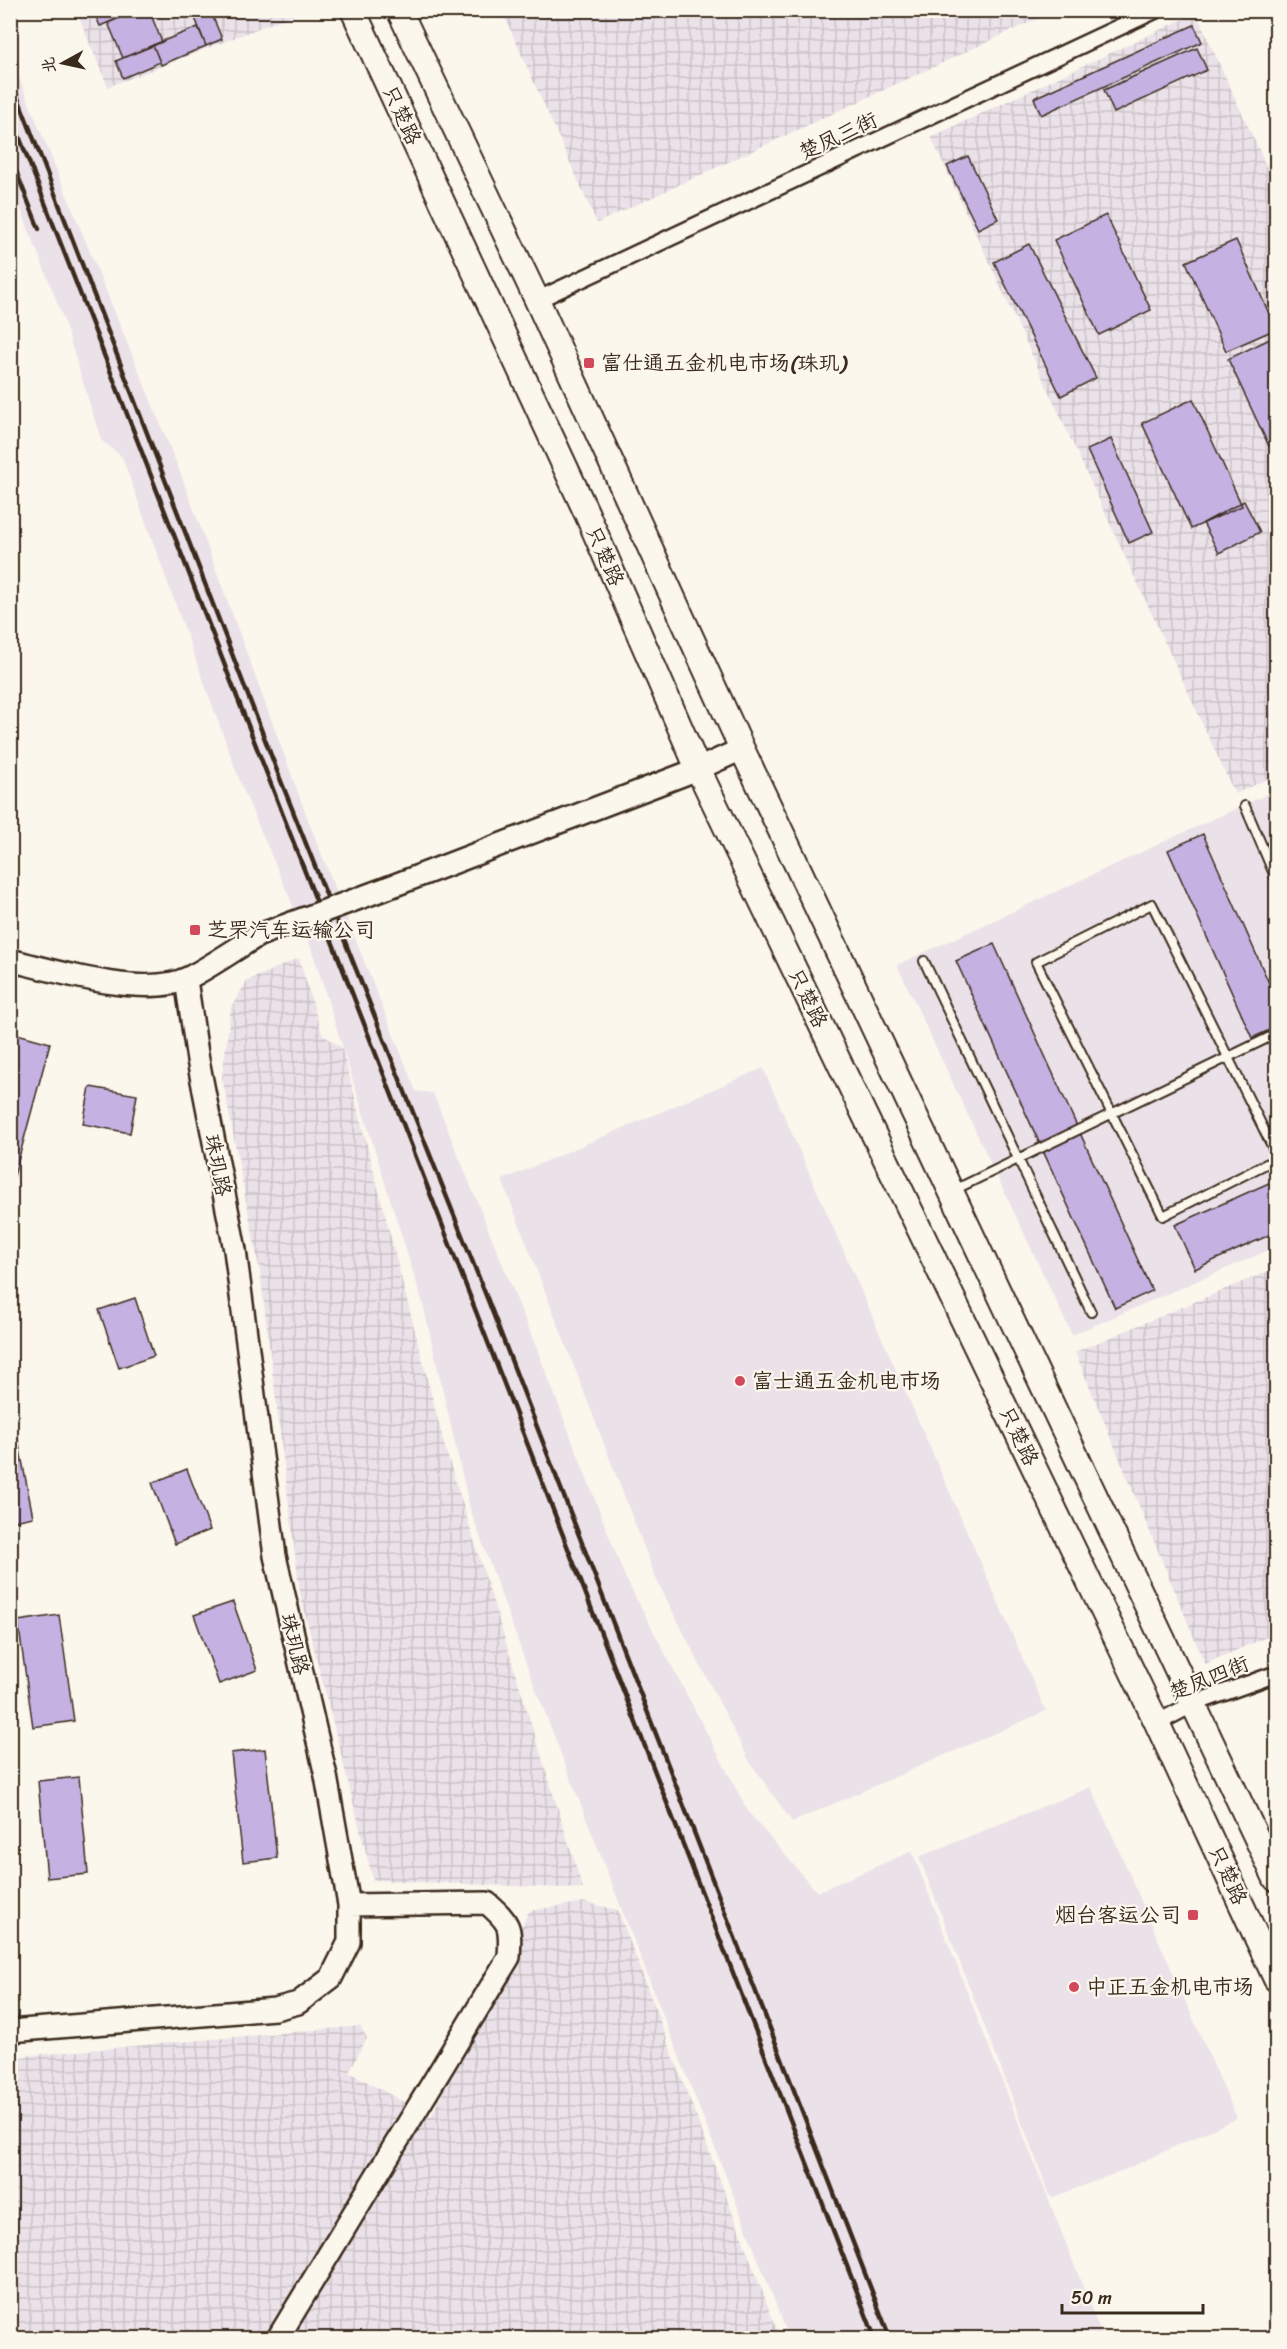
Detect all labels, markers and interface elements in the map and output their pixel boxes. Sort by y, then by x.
north arrow [33,33,93,93]
text: 北 [33,55,64,75]
street label: 只楚路 [371,78,433,152]
street label: 楚凤三街 [792,101,884,171]
place label: 富仕通五金机电市场(珠玑) [601,344,848,382]
marker: 富仕通五金机电市场(珠玑) [582,356,596,370]
street label: 只楚路 [575,519,635,593]
place label: 芝罘汽车运输公司 [207,911,375,949]
marker: 芝罘汽车运输公司 [188,923,202,937]
street label: 只楚路 [777,961,839,1035]
street label: 珠玑路 [193,1130,243,1200]
place label: 富士通五金机电市场 [752,1362,941,1400]
marker: 富士通五金机电市场 [733,1374,747,1388]
street label: 只楚路 [988,1399,1050,1473]
street label: 珠玑路 [269,1609,321,1679]
street label: 楚凤四街 [1163,1645,1255,1711]
street label: 只楚路 [1197,1838,1259,1912]
place label: 烟台客运公司 [1055,1896,1181,1934]
marker: 烟台客运公司 [1186,1908,1200,1922]
place label: 中正五金机电市场 [1086,1968,1254,2006]
marker: 中正五金机电市场 [1067,1980,1081,1994]
scale bar [1062,2277,1203,2315]
text: 50 m [1071,2282,1112,2314]

